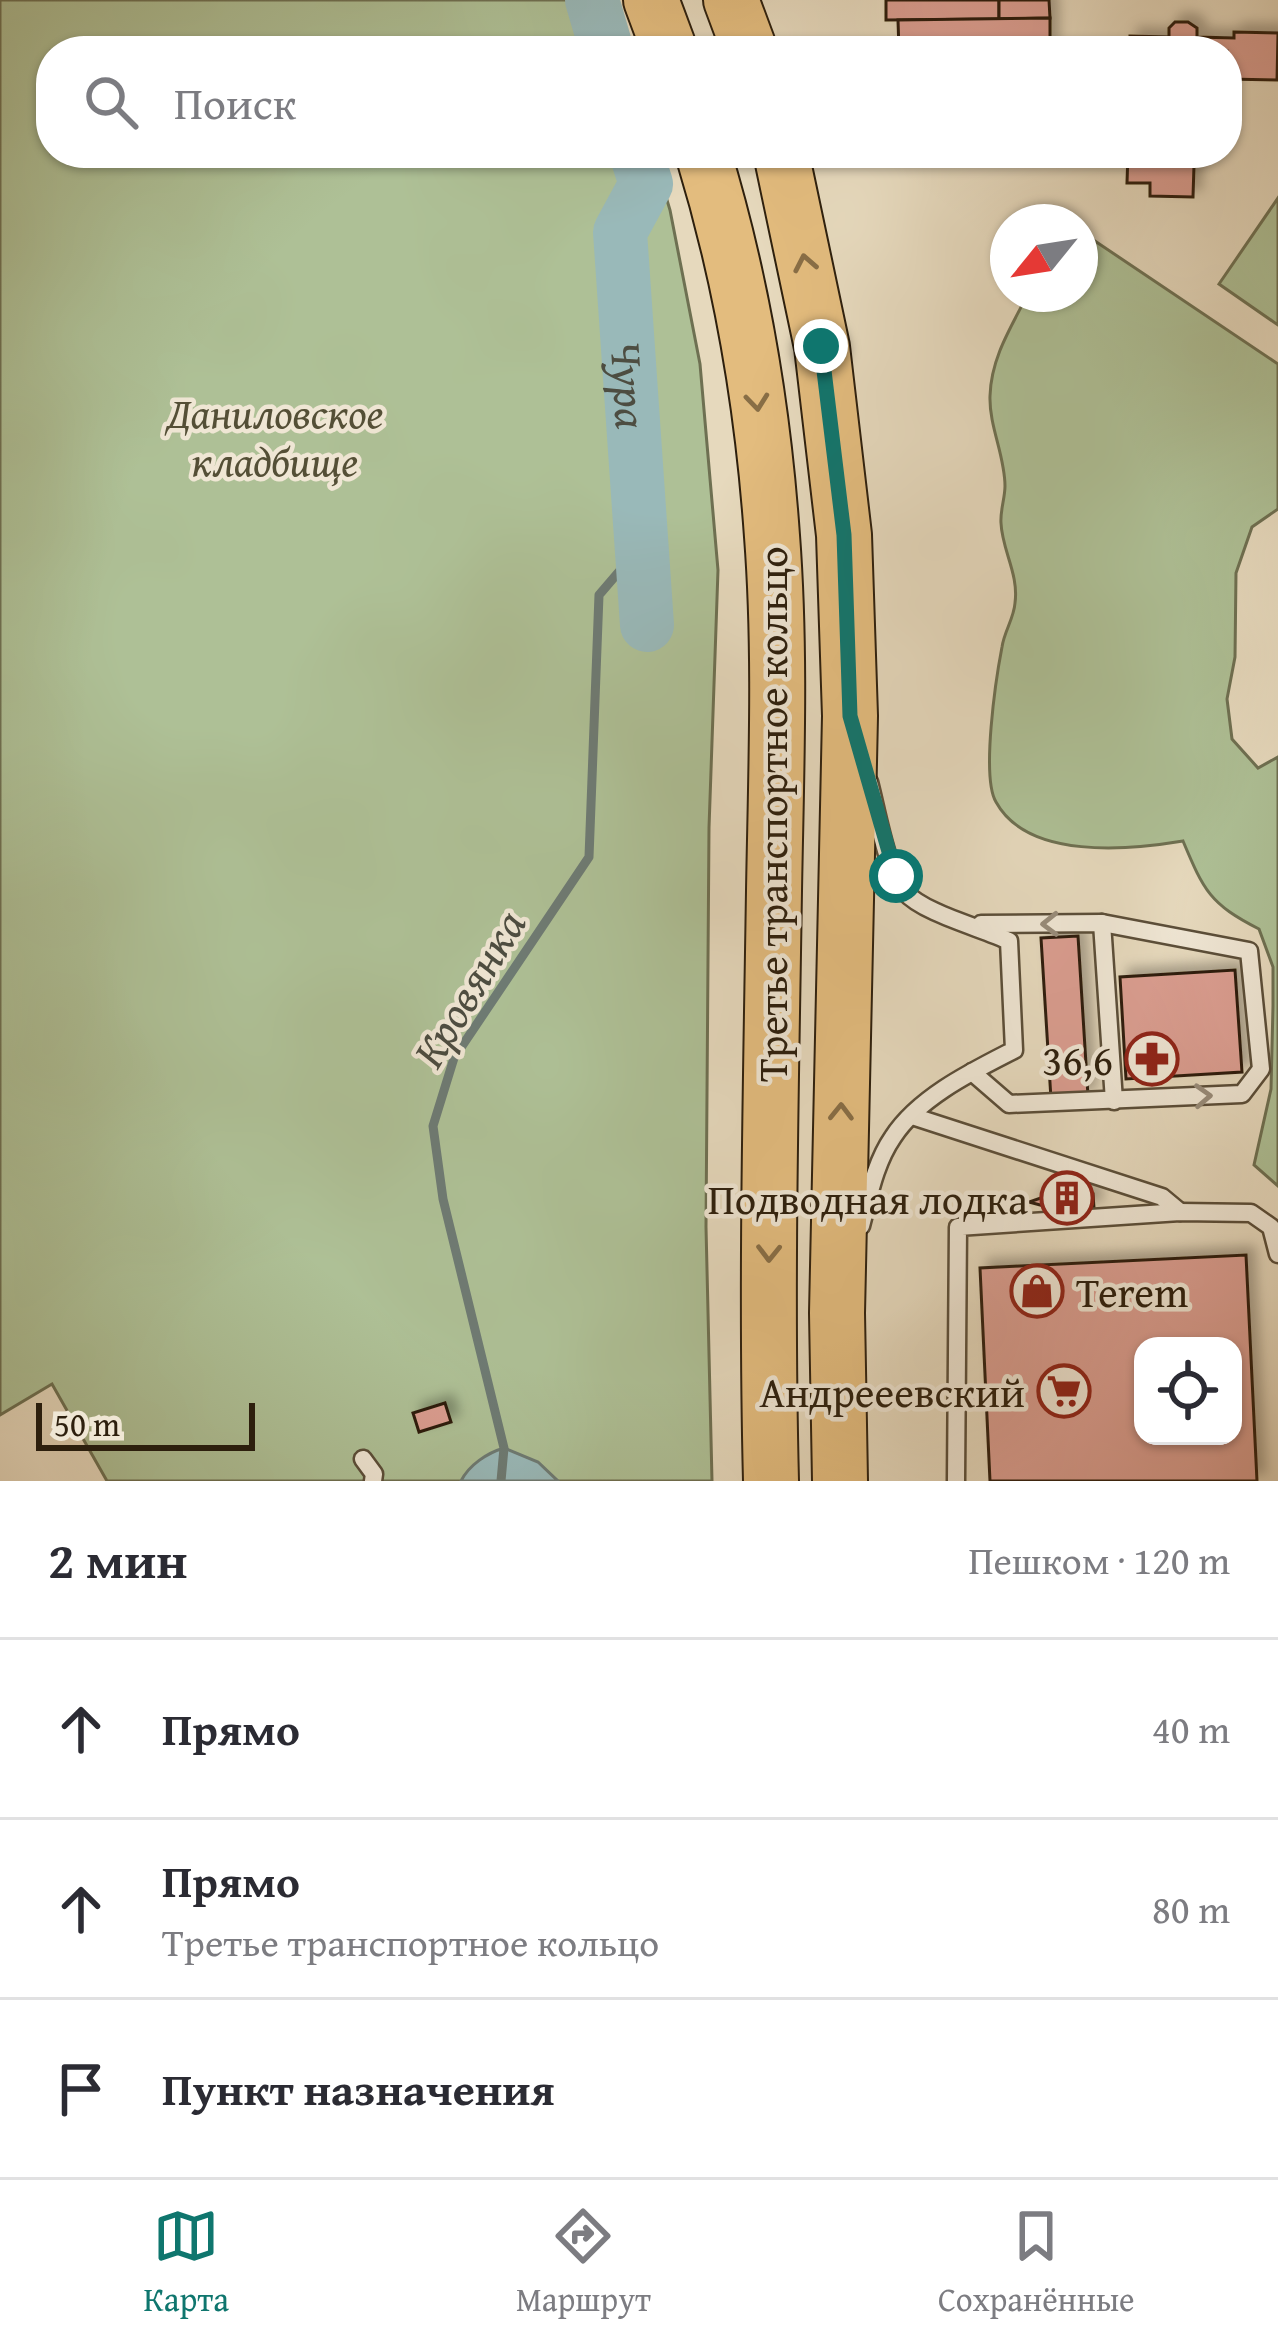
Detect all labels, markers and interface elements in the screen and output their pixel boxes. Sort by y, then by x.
search box [36,36,1242,168]
icon: search [78,69,144,135]
text: Поиск [174,70,296,135]
north arrow [990,204,1098,312]
one-way arrow [793,254,819,274]
route end [794,319,848,373]
water label: Чура [595,338,666,431]
park label: Даниловское кладбище [165,382,383,491]
one-way arrow [744,392,770,411]
street label: Третье транспортное кольцо [741,546,802,1082]
route start [869,849,923,903]
water label: Кровянка [395,897,541,1079]
one-way arrow [1040,911,1058,937]
place label: 36,6 [1042,1029,1113,1090]
pharmacy icon: 36,6 [1124,1031,1180,1087]
one-way arrow [1194,1083,1213,1109]
one-way arrow [828,1102,854,1121]
place label: Подводная лодка [708,1168,1028,1229]
building icon: Подводная лодка [1039,1170,1095,1226]
one-way arrow [756,1245,782,1263]
place label: Terem [1076,1261,1188,1322]
shop icon: Terem [1009,1263,1065,1319]
map controls [1134,1337,1242,1445]
button: locate [1134,1337,1242,1445]
place label: Андрееевский [760,1361,1025,1422]
supermarket icon: Андрееевский [1036,1363,1092,1419]
scale bar [36,1397,255,1450]
text: 50 m [54,1400,120,1448]
text: 2 мин [48,1522,187,1597]
text: Пешком · 120 m [968,1531,1230,1588]
icon: ahead [48,1696,114,1762]
text: Прямо [162,1696,300,1761]
text: 40 m [1152,1700,1230,1757]
text: Прямо [162,1848,300,1913]
icon: ahead [48,1876,114,1942]
text: 80 m [1152,1880,1230,1937]
text: Третье транспортное кольцо [162,1913,659,1970]
icon: arrive [48,2056,114,2122]
text: Пункт назначения [162,2056,555,2121]
tab: Карта [144,2203,229,2323]
tab: Маршрут [516,2203,651,2323]
tab: Сохранённые [938,2203,1135,2323]

